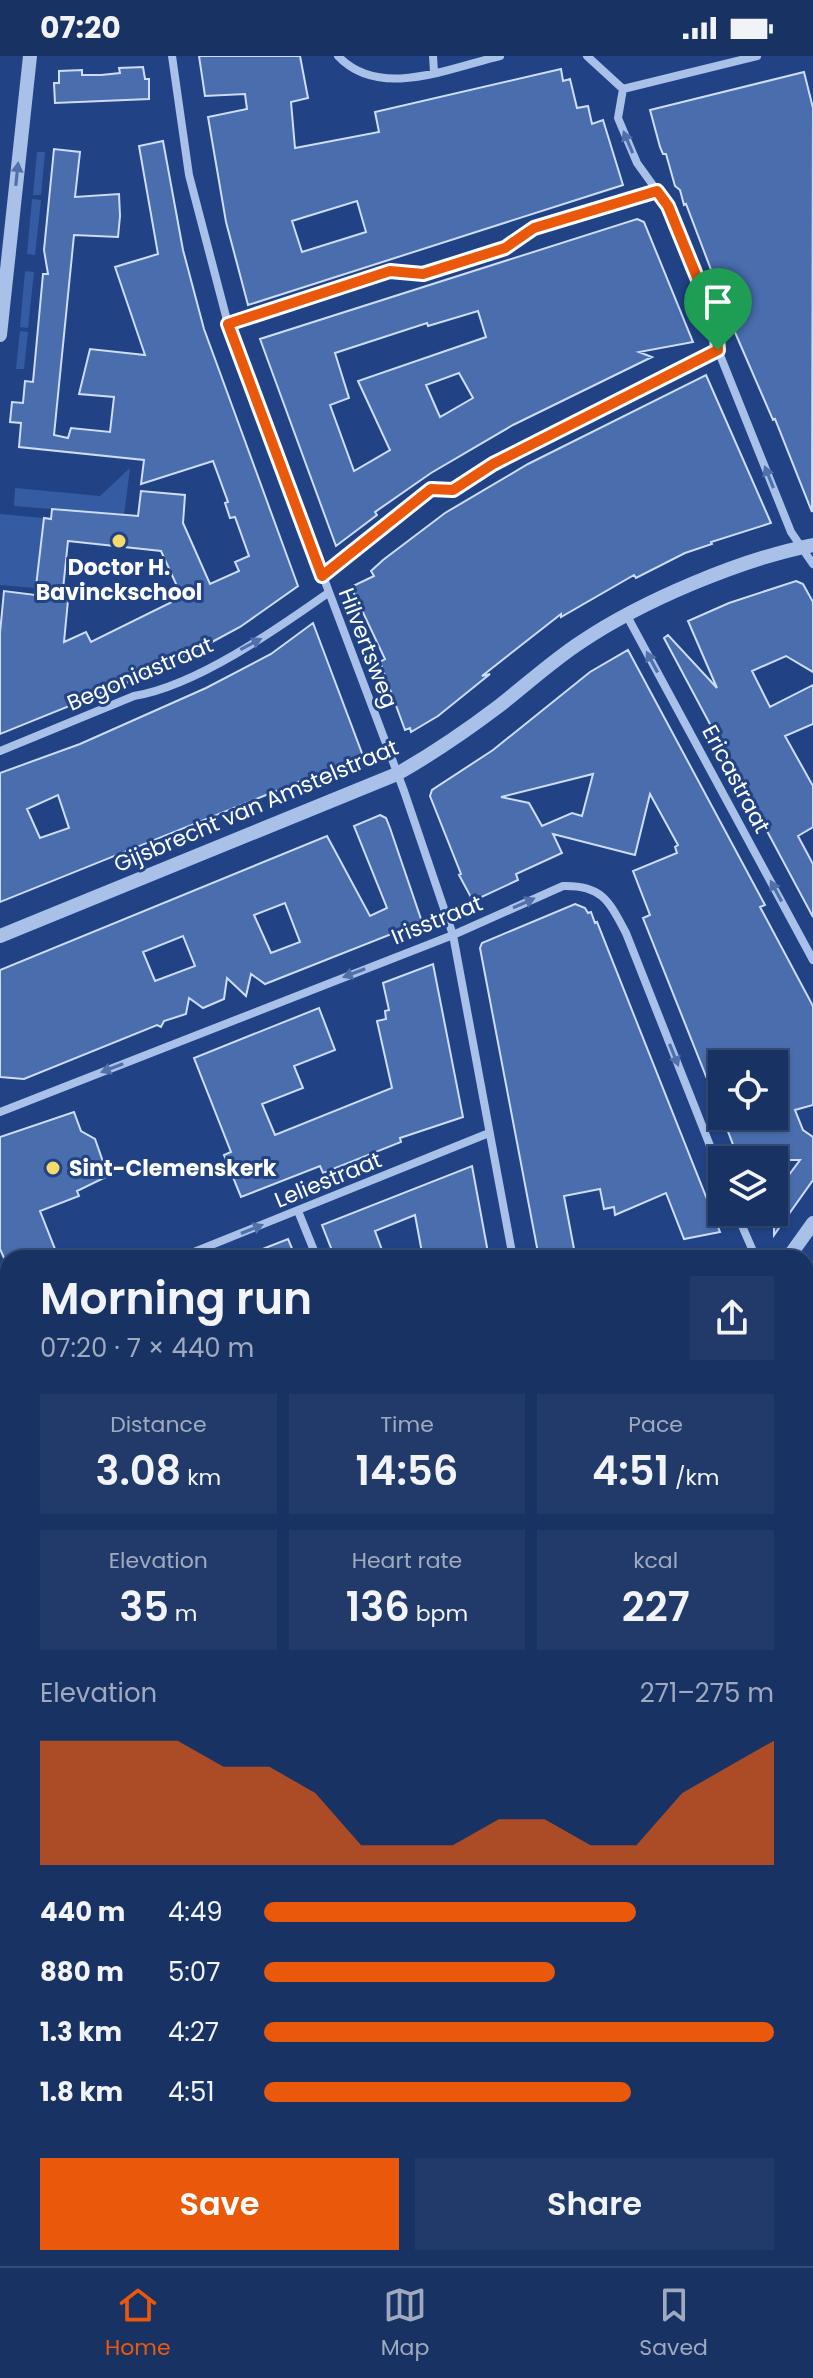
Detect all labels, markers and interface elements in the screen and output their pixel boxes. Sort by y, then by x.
text: 07:20 [40,6,121,49]
one-way arrow [622,131,635,154]
one-way arrow [10,161,23,186]
pin [684,268,752,350]
icon: arrive [696,280,740,324]
one-way arrow [762,465,775,489]
marker: Doctor H. Bavinckschool [110,532,128,550]
place label: Doctor H. Bavinckschool [36,552,202,608]
street label: Hilvertsweg [331,583,405,713]
street label: Begoniastraat [62,629,218,719]
one-way arrow [240,637,263,651]
one-way arrow [646,651,659,674]
street label: Ericastraat [694,719,778,839]
street label: Gijsbrecht van Amstelstraat [109,732,403,880]
one-way arrow [769,880,783,902]
street label: Irisstraat [387,888,487,952]
one-way arrow [512,896,536,910]
one-way arrow [342,967,366,980]
one-way arrow [668,1043,681,1067]
map controls [708,1050,788,1226]
button: locate [708,1050,788,1130]
one-way arrow [100,1062,124,1075]
street label: Leliestraat [270,1144,386,1216]
button: layers [708,1146,788,1226]
place label: Sint-Clemenskerk [69,1153,277,1184]
marker: Sint-Clemenskerk [44,1159,62,1177]
one-way arrow [240,1223,264,1236]
text: Morning run [40,1268,312,1329]
button: share [690,1276,774,1360]
text: 07:20 · 7 × 440 m [40,1330,254,1366]
text: Distance [110,1409,207,1440]
text: Time [380,1409,434,1440]
text: Pace [628,1409,683,1440]
text: 3.08 [95,1443,181,1499]
text: 14:56 [356,1443,458,1499]
text: 4:51 [592,1443,669,1499]
text: km [181,1462,221,1493]
text: /km [669,1462,719,1493]
text: Elevation [109,1545,208,1576]
text: Heart rate [352,1545,462,1576]
text: kcal [633,1545,678,1576]
text: 35 [119,1579,169,1635]
text: 136 [346,1579,410,1635]
text: 227 [622,1579,690,1635]
text: m [169,1598,197,1629]
text: bpm [410,1598,468,1629]
text: Elevation [40,1675,157,1711]
text: 271–275 m [640,1675,774,1711]
text: 440 m [40,1894,125,1930]
text: 4:49 [168,1894,223,1930]
text: 880 m [40,1954,124,1990]
text: 5:07 [168,1954,220,1990]
text: 1.3 km [40,2014,122,2050]
text: 4:27 [168,2014,219,2050]
text: 1.8 km [40,2074,123,2110]
text: 4:51 [168,2074,215,2110]
button: Save [40,2158,399,2250]
button: Share [415,2158,774,2250]
tab: Home [105,2283,171,2364]
tab: Map [381,2283,429,2364]
tab: Saved [639,2283,708,2364]

